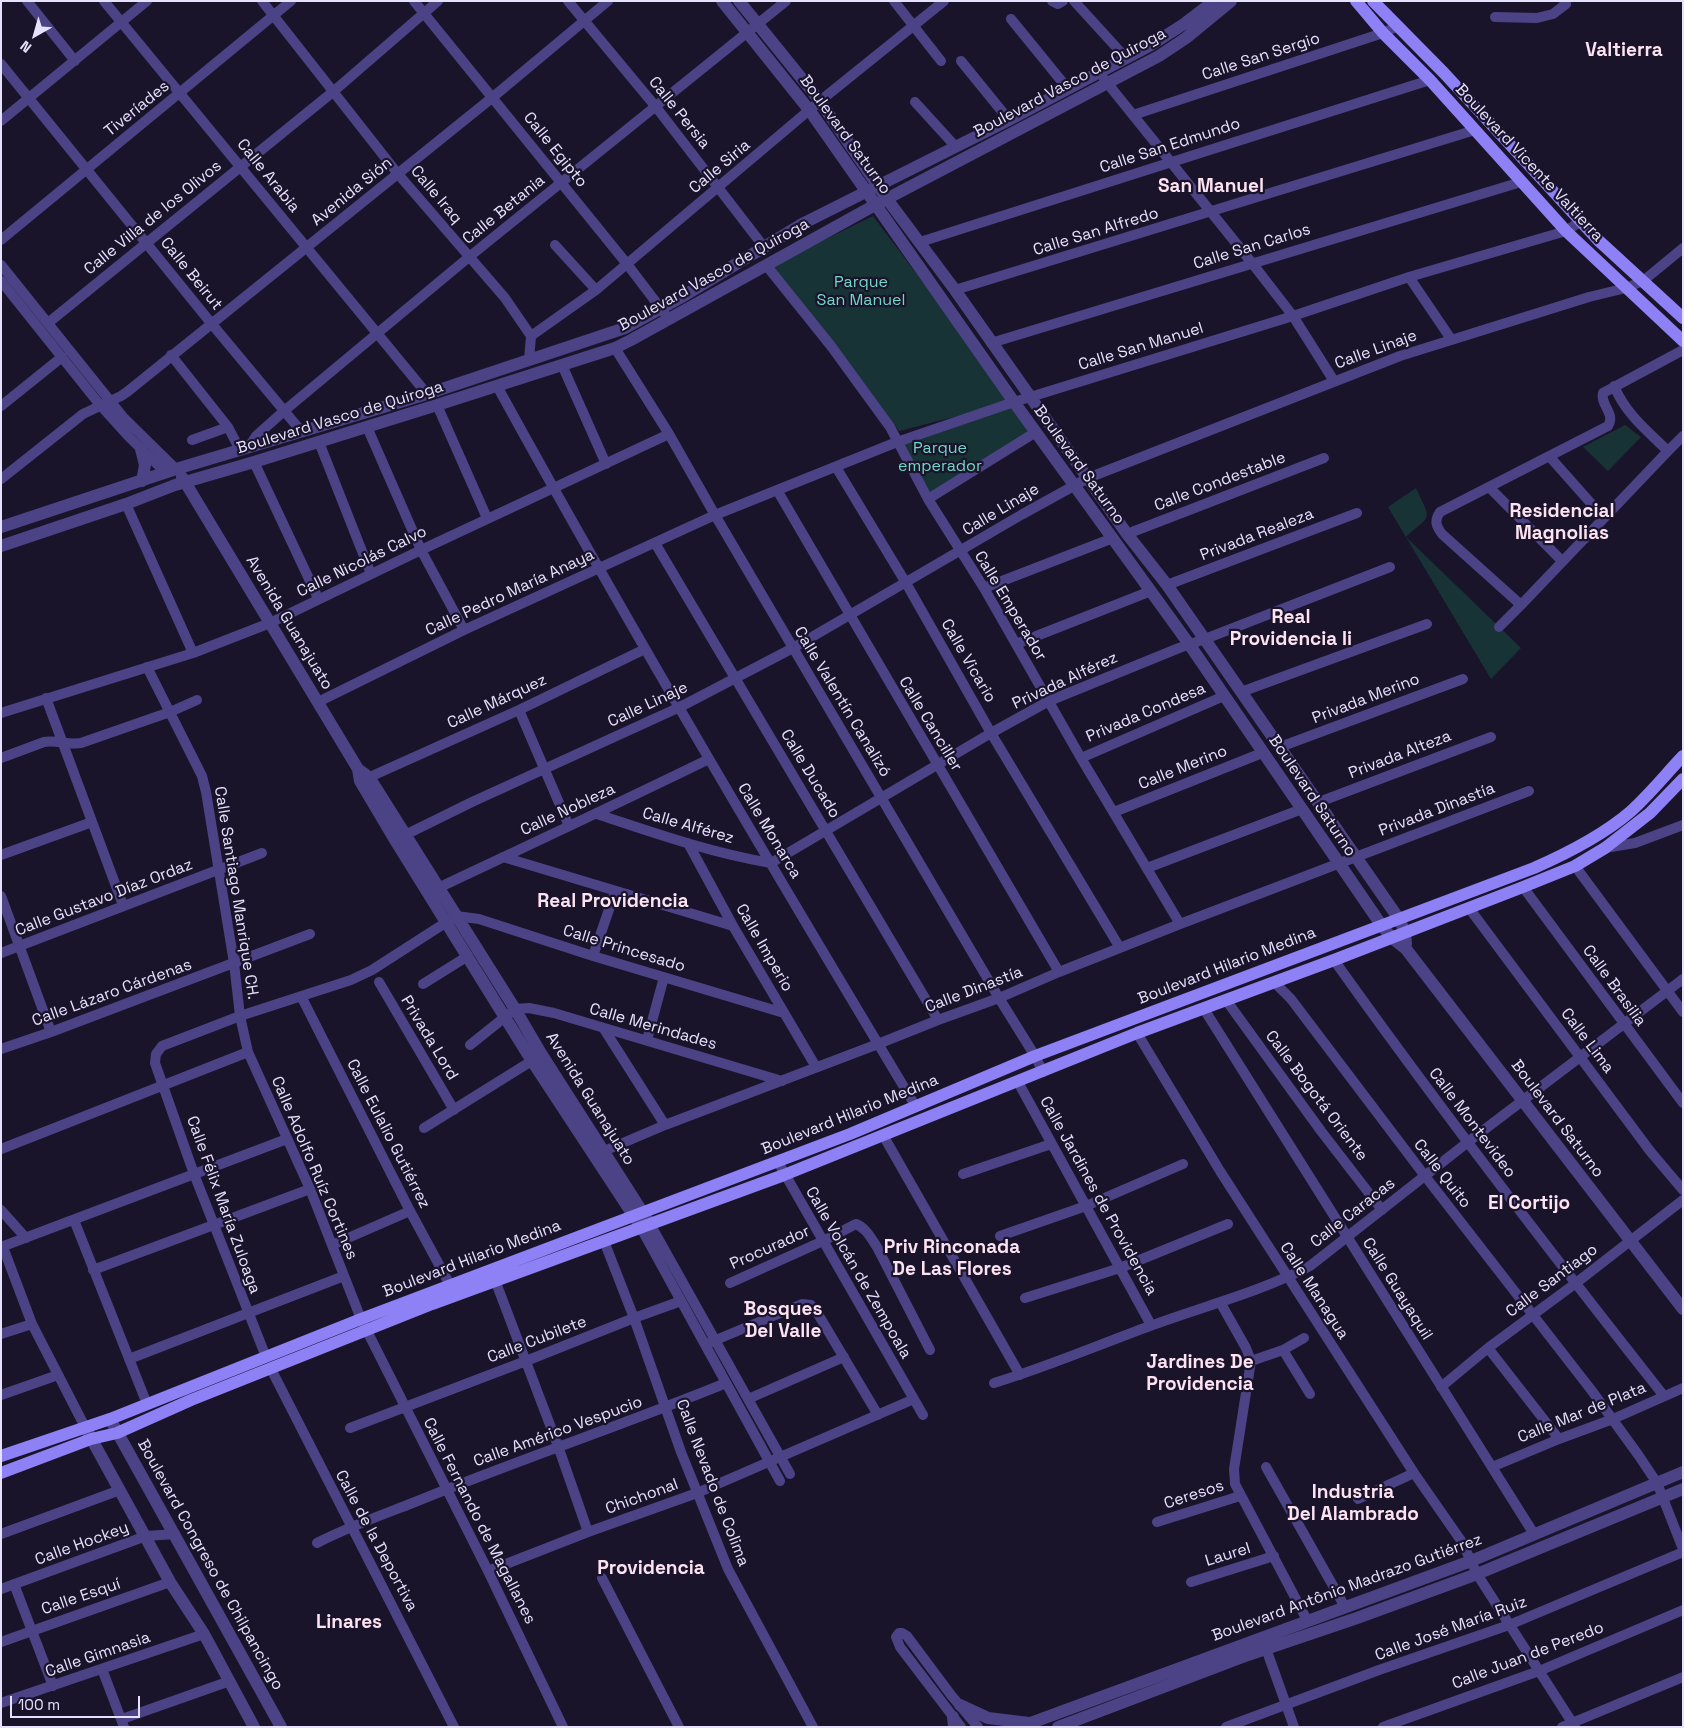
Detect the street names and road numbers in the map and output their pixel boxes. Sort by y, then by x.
street label: Boulevard Vasco de Quiroga [971,24,1169,142]
street label: Calle San Sergio [1200,29,1322,85]
street label: Boulevard Saturno [795,72,895,198]
street label: Calle Persia [644,73,714,153]
street label: Tiveríades [101,77,173,141]
street label: Boulevard Vicente Valtierra [1451,80,1607,246]
street label: Calle Egipto [519,109,591,191]
street label: Calle San Edmundo [1097,114,1243,178]
street label: Calle Arabia [232,135,304,217]
street label: Calle Siria [686,136,754,198]
street label: Avenida Sión [308,154,396,230]
street label: Calle Villa de los Olivos [80,157,226,279]
street label: Calle Iraq [406,162,466,228]
street label: Calle Betania [459,171,549,249]
street label: Calle San Alfredo [1031,204,1161,260]
street label: Boulevard Vasco de Quiroga [615,215,813,335]
street label: Calle San Carlos [1191,220,1313,274]
street label: Calle Beirut [156,234,226,314]
street label: Calle San Manuel [1076,319,1206,375]
street label: Calle Linaje [1332,326,1420,374]
street label: Boulevard Vasco de Quiroga [234,377,446,459]
street label: Boulevard Saturno [1029,402,1129,528]
street label: Calle Condestable [1152,448,1288,516]
street label: Calle Linaje [959,480,1043,540]
street label: Privada Realeza [1198,505,1316,565]
street label: Calle Nicolás Calvo [294,522,430,602]
street label: Calle Pedro María Anaya [423,545,597,641]
street label: Calle Emperador [970,548,1050,664]
street label: Avenida Guanajuato [241,553,337,693]
street label: Calle Vicario [936,616,1000,706]
street label: Calle Valentín Canalizó [790,623,894,781]
street label: Privada Alférez [1009,648,1121,714]
street label: Privada Merino [1310,670,1422,728]
street label: Calle Márquez [444,671,550,733]
street label: Calle Canciller [894,673,966,775]
street label: Calle Linaje [605,678,691,732]
street label: Privada Condesa [1083,679,1209,747]
street label: Calle Ducado [776,726,844,822]
street label: Privada Alteza [1346,727,1454,783]
street label: Boulevard Saturno [1264,732,1360,860]
street label: Calle Merino [1136,742,1230,794]
street label: Privada Dinastía [1376,779,1498,841]
street label: Calle Nobleza [518,780,618,840]
street label: Calle Monarca [733,780,805,882]
street label: Calle Santiago Manrique CH. [210,785,262,1001]
street label: Calle Alférez [640,804,736,848]
street label: Calle Gustavo Díaz Ordaz [13,855,195,941]
street label: Calle Imperio [731,901,797,995]
street label: Calle Princesado [561,921,687,977]
street label: Boulevard Hilario Medina [1135,923,1319,1009]
street label: Calle Brasilia [1578,942,1650,1030]
street label: Calle Lázaro Cárdenas [30,955,194,1031]
street label: Calle Dinastía [922,963,1026,1017]
street label: Privada Lord [396,992,462,1084]
street label: Calle Merindades [587,1000,719,1054]
street label: Calle Lima [1556,1005,1618,1077]
street label: Calle Bogotá Oriente [1261,1027,1371,1165]
street label: Avenida Guanajuato [541,1029,639,1169]
street label: Calle Eulalio Gutiérrez [342,1056,434,1212]
street label: Boulevard Saturno [1506,1056,1608,1182]
street label: Calle Montevideo [1424,1064,1520,1182]
street label: Boulevard Hilario Medina [759,1071,941,1159]
street label: Calle Adolfo Ruíz Cortines [267,1073,361,1263]
street label: Calle Jardines de Providencia [1035,1093,1161,1299]
street label: Calle Félix María Zuloaga [182,1113,264,1297]
street label: Calle Quito [1409,1136,1475,1212]
street label: Calle Caracas [1307,1174,1399,1252]
street label: Calle Volcán de Zempoala [801,1184,915,1362]
street label: Boulevard Hilario Medina [380,1216,564,1302]
street label: Procurador [727,1222,813,1274]
street label: Calle Guayaquil [1358,1234,1436,1344]
street label: Calle Managua [1275,1239,1353,1343]
street label: Calle Santiago [1502,1240,1602,1322]
street label: Calle Cubilete [485,1312,589,1368]
street label: Calle Mar de Plata [1515,1378,1649,1448]
street label: Calle Américo Vespucio [471,1392,645,1472]
street label: Calle Nevado de Colima [671,1397,753,1569]
street label: Calle Fernando de Magallanes [418,1415,540,1627]
street label: Boulevard Congreso de Chilpancingo [133,1436,287,1694]
street label: Calle de la Deportiva [331,1467,421,1615]
street label: Chichonal [603,1475,681,1519]
street label: Ceresos [1162,1476,1226,1514]
street label: Calle Hockey [33,1518,131,1570]
street label: Boulevard Antônio Madrazo Gutiérrez [1209,1530,1485,1646]
street label: Laurel [1203,1539,1253,1571]
street label: Calle Esquí [39,1575,123,1619]
street label: Calle José María Ruiz [1372,1593,1530,1665]
street label: Calle Juan de Peredo [1449,1618,1607,1694]
street label: Calle Gimnasia [43,1628,153,1682]

